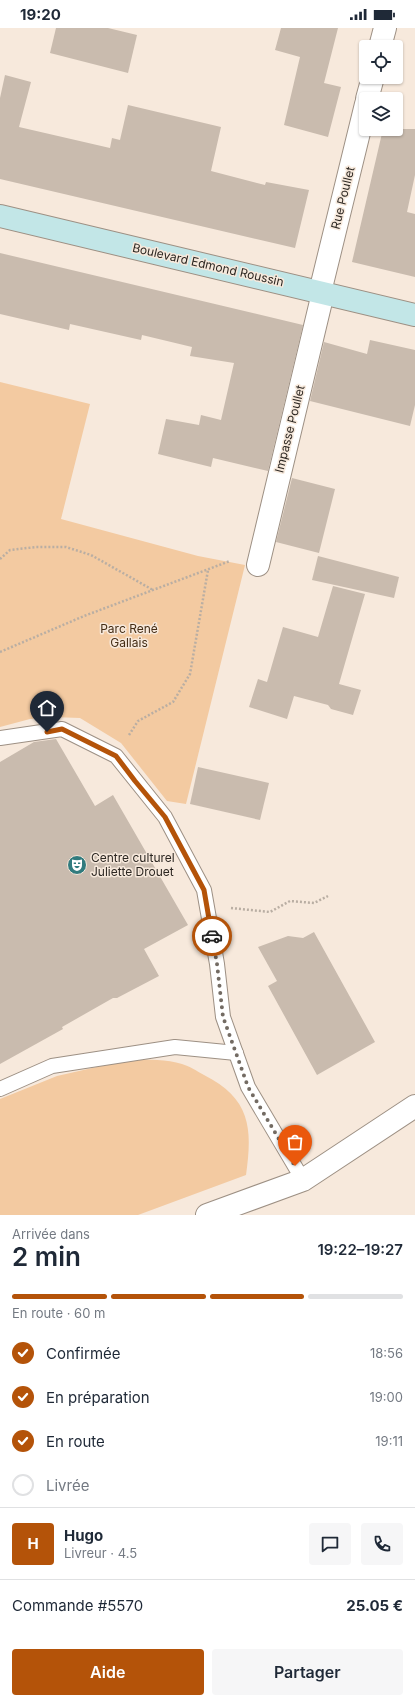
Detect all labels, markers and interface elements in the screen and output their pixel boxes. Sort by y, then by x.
text: 19:20 [20,5,61,24]
map controls [359,40,403,136]
button: locate [359,40,403,84]
button: layers [359,92,403,136]
street label: Rue Poullet [328,165,358,231]
street label: Boulevard Edmond Roussin [131,240,285,289]
street label: Impasse Poullet [271,384,308,474]
park label: Parc René Gallais [100,621,158,650]
pin [30,691,64,732]
icon: home [36,697,58,719]
place label: Centre culturel Juliette Drouet [91,850,175,879]
theatre icon: Centre culturel Juliette Drouet [66,854,88,876]
courier [192,916,232,956]
icon: car [201,925,223,947]
pin [278,1125,312,1166]
icon: bag [284,1131,306,1153]
text: Arrivée dans [12,1226,90,1242]
text: 19:22–19:27 [317,1240,403,1259]
text: 2 min [12,1241,81,1272]
text: En route · 60 m [12,1305,105,1321]
icon: check [12,1342,34,1364]
text: Confirmée [46,1344,121,1363]
text: 18:56 [370,1345,403,1361]
icon: check [12,1386,34,1408]
text: En préparation [46,1388,150,1407]
text: 19:00 [370,1389,403,1405]
icon: check [12,1430,34,1452]
text: En route [46,1432,105,1451]
text: 19:11 [375,1433,403,1449]
text: Livrée [46,1476,89,1495]
button: chat [309,1523,351,1565]
button: phone [361,1523,403,1565]
text: Hugo [64,1526,103,1545]
text: H [27,1534,39,1553]
text: Livreur · 4.5 [64,1545,137,1561]
text: Commande #5570 [12,1596,143,1615]
text: 25.05 € [346,1596,403,1615]
button: Aide [12,1649,204,1695]
button: Partager [212,1649,403,1695]

